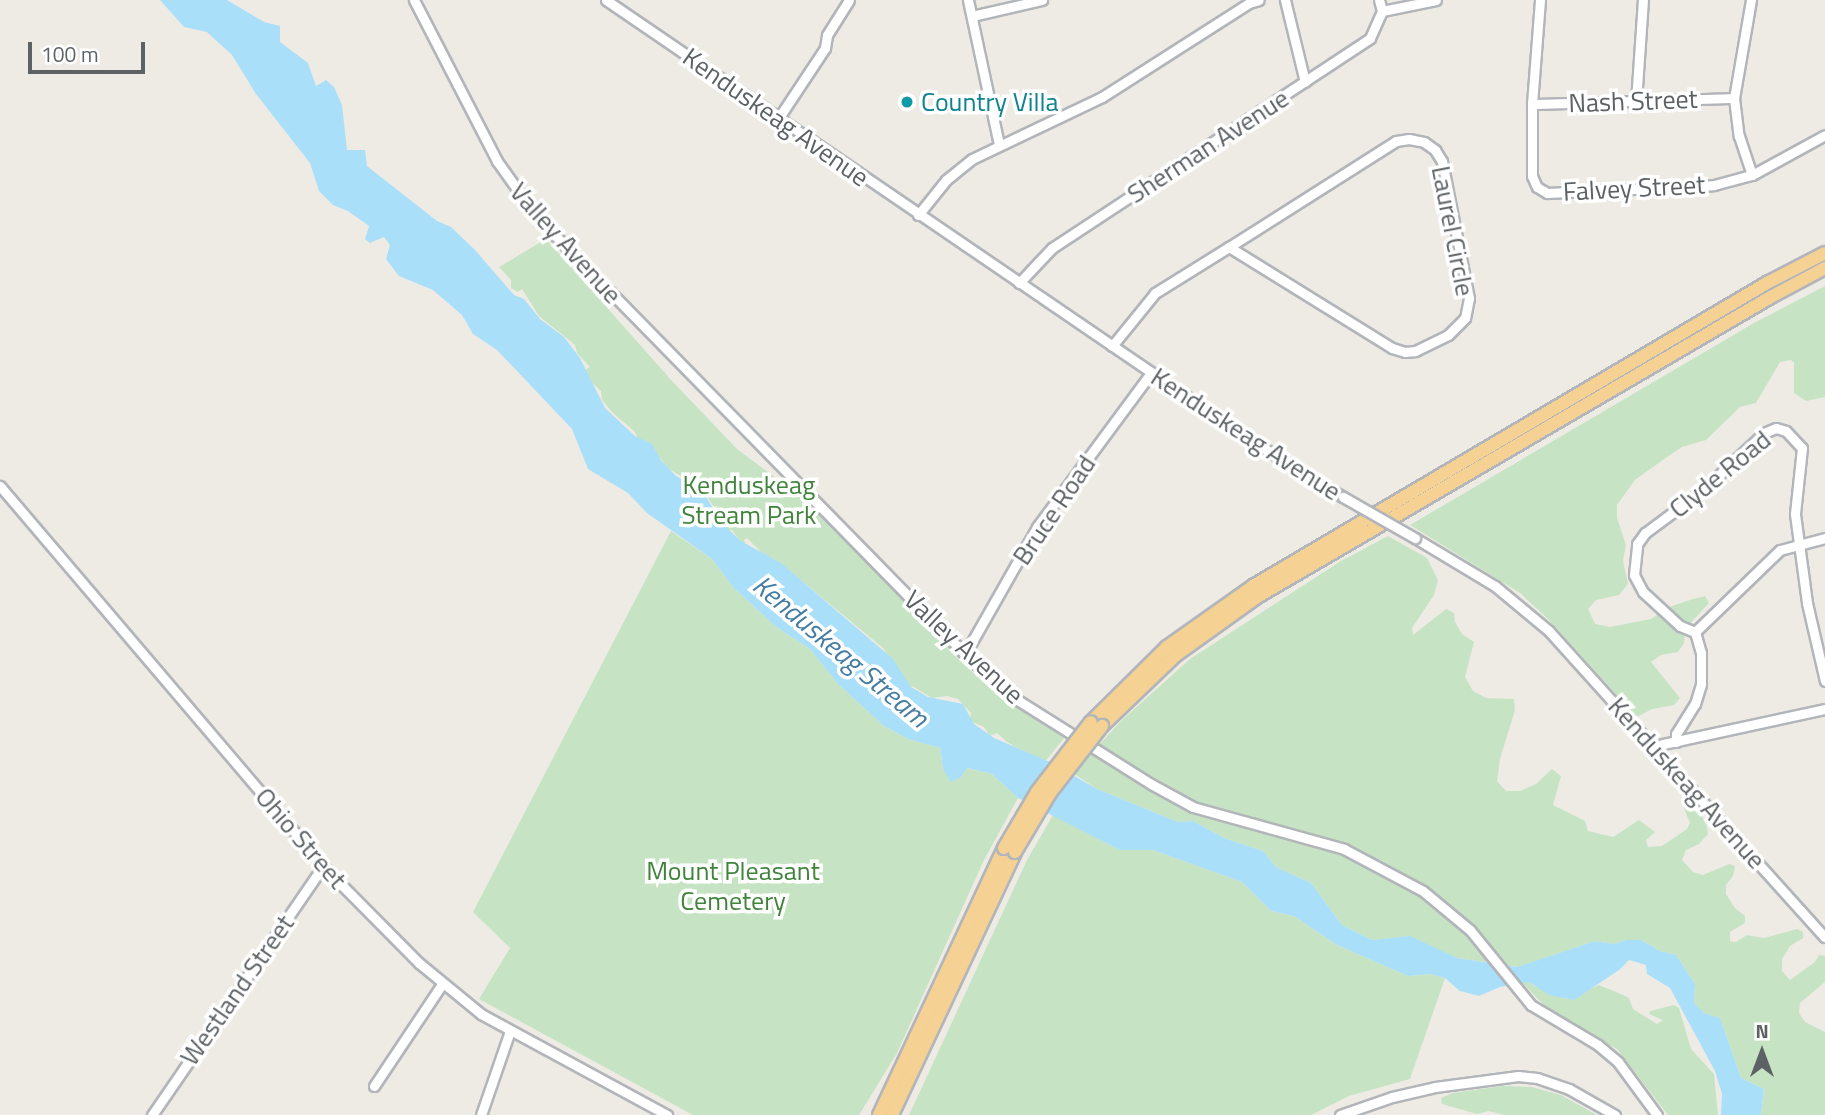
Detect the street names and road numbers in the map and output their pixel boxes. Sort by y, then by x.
street label: Kenduskeag Avenue [677,41,875,193]
street label: Sherman Avenue [1122,82,1294,210]
street label: Nash Street [1568,83,1698,119]
street label: Laurel Circle [1425,163,1481,299]
street label: Falvey Street [1562,169,1706,207]
street label: Valley Avenue [504,176,628,310]
street label: Kenduskeag Avenue [1145,361,1347,507]
street label: Clyde Road [1663,424,1777,524]
street label: Bruce Road [1006,449,1102,571]
street label: Valley Avenue [898,584,1030,710]
street label: Kenduskeag Avenue [1602,691,1772,875]
street label: Ohio Street [249,781,353,895]
street label: Westland Street [174,909,300,1071]

